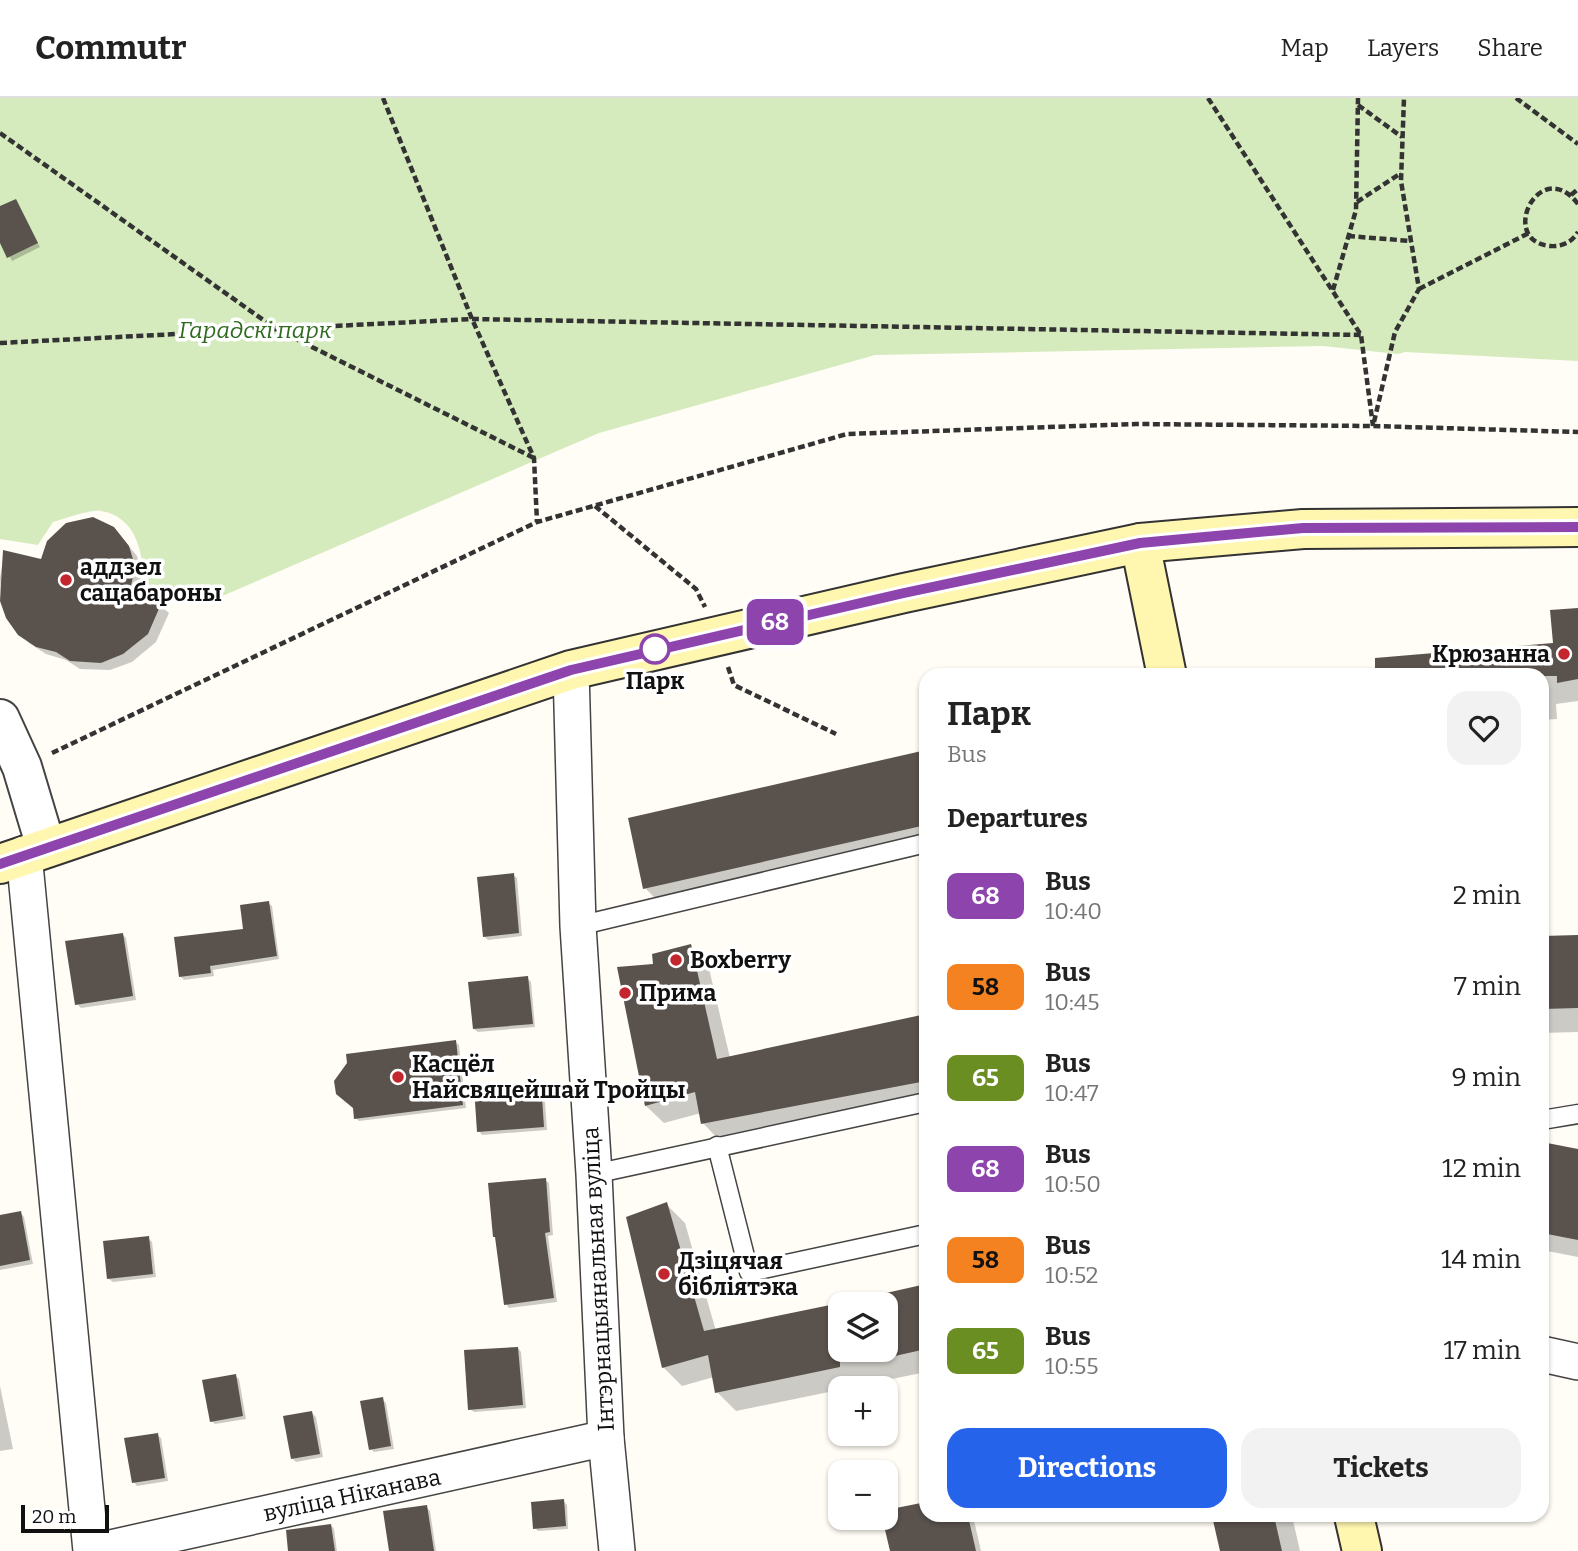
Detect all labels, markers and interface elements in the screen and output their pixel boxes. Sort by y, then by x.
text: Commutr [35,28,187,68]
text: Map [1281,34,1329,62]
text: Layers [1367,34,1439,62]
text: Share [1477,34,1543,62]
park label: Гарадскі парк [178,316,332,344]
place label: аддзел сацабароны [80,553,222,607]
marker: аддзел сацабароны [58,572,74,588]
line badge: 68 [744,599,806,645]
text: 68 [761,608,789,636]
marker: Парк [640,634,670,664]
place label: Крюзанна [1432,640,1550,668]
marker: Крюзанна [1556,646,1572,662]
place label: Парк [626,667,684,695]
button: heart [1447,691,1521,765]
text: Парк [947,694,1031,734]
text: Bus [947,740,987,768]
text: Departures [947,803,1088,834]
text: Bus [1045,866,1091,897]
text: 2 min [1453,880,1521,911]
text: 68 [971,882,1000,910]
text: 10:40 [1045,897,1102,925]
place label: Boxberry [690,946,791,974]
marker: Boxberry [668,952,684,968]
text: Bus [1045,957,1091,988]
text: 7 min [1454,971,1521,1002]
text: 58 [972,973,999,1001]
place label: Прима [639,979,717,1007]
marker: Прима [617,985,633,1001]
text: 10:45 [1045,988,1100,1016]
text: Bus [1045,1048,1091,1079]
place label: Касцёл Найсвяцейшай Тройцы [412,1050,685,1104]
text: 9 min [1452,1062,1521,1093]
text: 65 [972,1064,999,1092]
marker: Касцёл Найсвяцейшай Тройцы [390,1069,406,1085]
text: 10:47 [1045,1079,1099,1107]
street label: Інтэрнацыянальная вуліца [576,1126,620,1432]
text: Bus [1045,1139,1091,1170]
text: 12 min [1442,1153,1521,1184]
text: 68 [971,1155,1000,1183]
text: 10:50 [1045,1170,1101,1198]
text: Bus [1045,1230,1091,1261]
text: 14 min [1441,1244,1521,1275]
text: 58 [972,1246,999,1274]
place label: Дзіцячая бібліятэка [678,1247,798,1301]
text: 10:52 [1045,1261,1098,1289]
marker: Дзіцячая бібліятэка [656,1266,672,1282]
map controls [828,1292,898,1530]
button: layers [828,1292,898,1362]
text: Bus [1045,1321,1091,1352]
text: 17 min [1443,1335,1521,1366]
text: 65 [972,1337,999,1365]
text: 10:55 [1045,1352,1099,1380]
button: + [828,1376,898,1446]
button: Directions [947,1428,1227,1508]
button: Tickets [1241,1428,1521,1508]
button: − [828,1460,898,1530]
street label: вуліца Ніканава [261,1462,444,1527]
scale bar [21,1502,108,1534]
text: 20 m [32,1505,76,1528]

